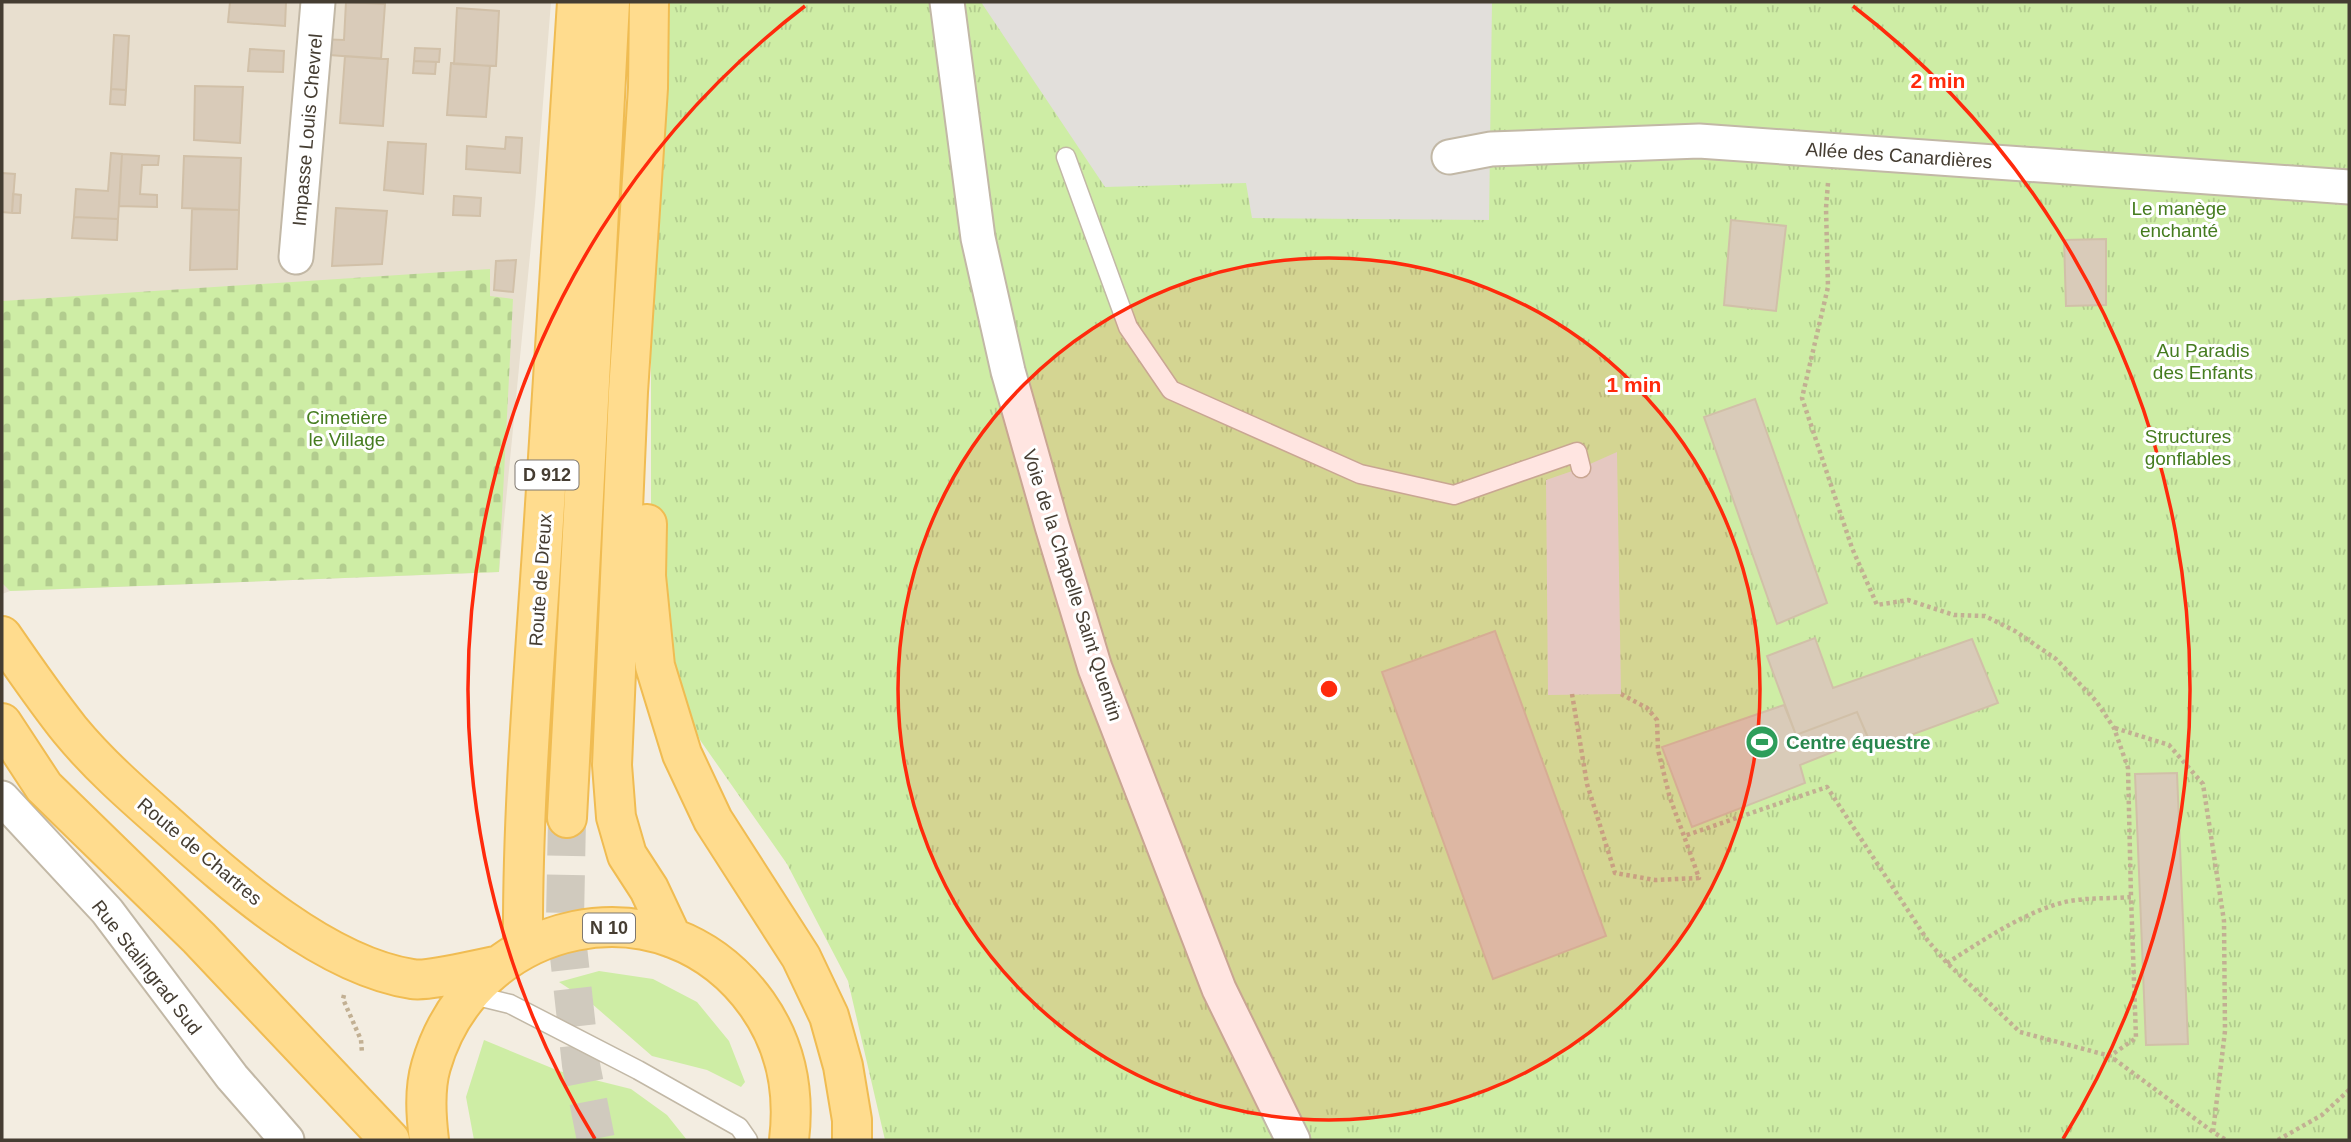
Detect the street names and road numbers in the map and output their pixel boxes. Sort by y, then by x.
street label: Impasse Louis Chevrel [289,33,326,227]
street label: Allée des Canardières [1805,139,1993,172]
street label: Voie de la Chapelle Saint Quentin [1019,447,1126,724]
road number: D 912 [516,461,578,490]
street label: Route de Dreux [525,512,556,647]
street label: Route de Chartres [133,793,266,909]
street label: Rue Stalingrad Sud [88,896,206,1039]
road number: N 10 [583,914,635,943]

